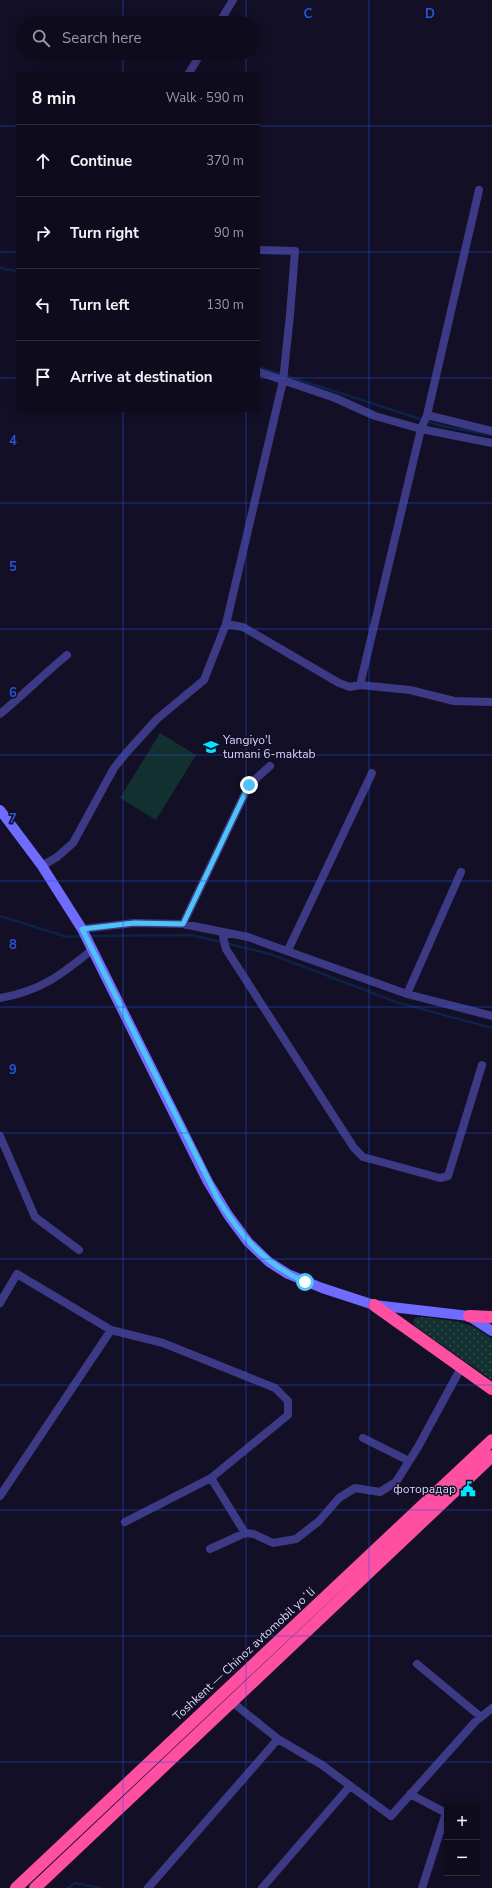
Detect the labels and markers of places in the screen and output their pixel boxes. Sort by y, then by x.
place label: Yangiyo'l tumani 6-maktab [222,732,316,762]
school or university icon: Yangiyo'l tumani 6-maktab [202,738,220,756]
public building icon: фоторадар [459,1480,477,1498]
place label: фоторадар [393,1481,456,1497]

